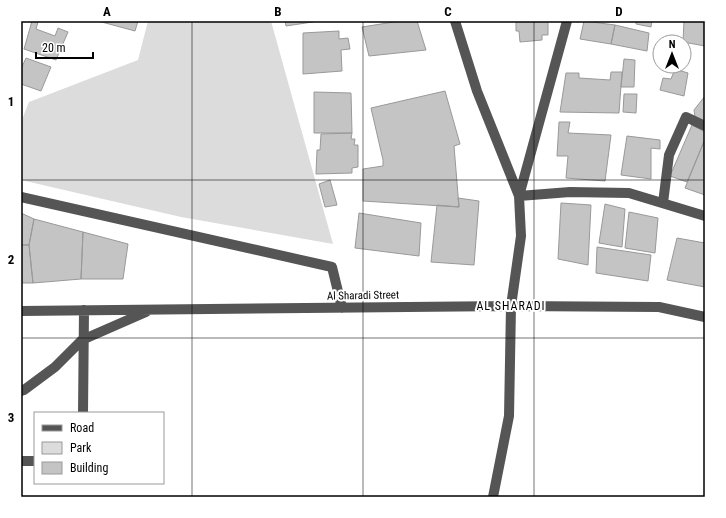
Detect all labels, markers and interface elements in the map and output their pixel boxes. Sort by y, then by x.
text: A [103,4,111,19]
text: B [274,4,282,19]
text: C [444,4,452,19]
text: D [615,4,623,19]
scale bar [36,34,93,60]
north arrow [652,34,692,74]
text: N [669,38,676,51]
text: 20 m [42,41,66,55]
text: 1 [8,94,14,109]
text: 2 [8,252,15,267]
street label: Al Sharadi Street [327,288,399,303]
district label: AL SHARADI [476,299,546,313]
text: 3 [8,410,14,425]
legend [34,412,164,484]
text: Road [70,421,94,435]
text: Park [70,441,92,455]
text: Building [70,461,108,475]

